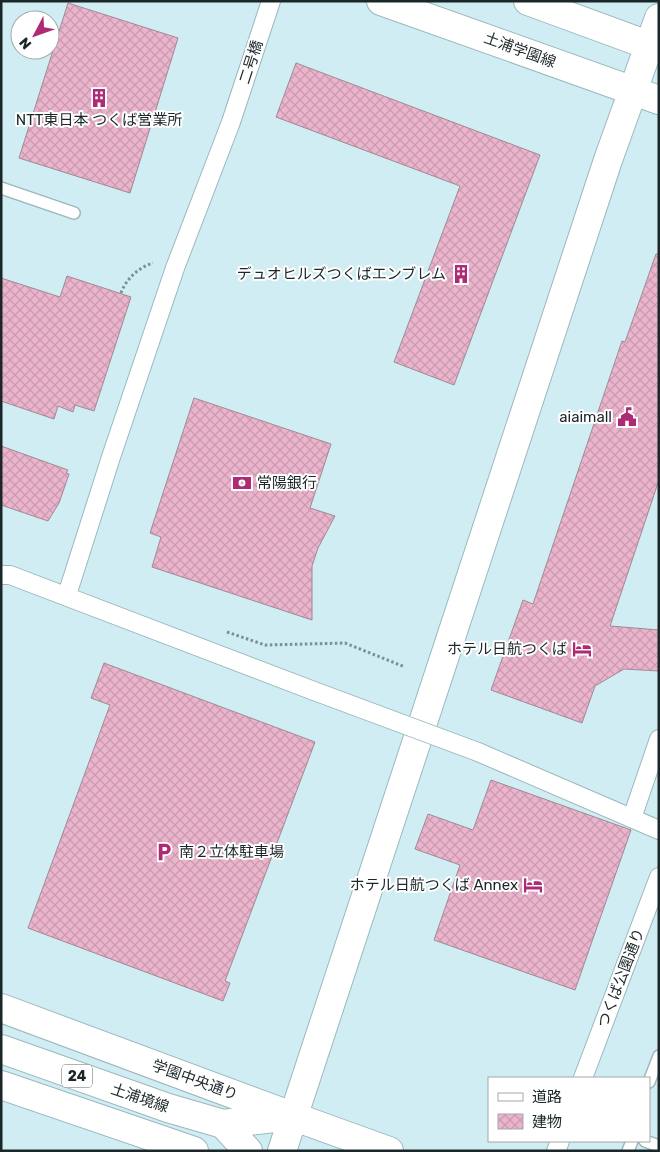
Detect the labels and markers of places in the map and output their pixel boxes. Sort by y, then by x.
building icon: NTT東日本 つくば営業所 [88,87,110,109]
place label: NTT東日本 つくば営業所 [16,111,182,129]
building icon: デュオヒルズつくばエンブレム [450,263,472,285]
place label: デュオヒルズつくばエンブレム [237,265,446,283]
public building icon: aiaimall [616,406,638,428]
place label: aiaimall [559,408,612,426]
bank icon: 常陽銀行 [231,472,253,494]
place label: 常陽銀行 [257,474,317,492]
hotel icon: ホテル日航つくば [571,638,593,660]
place label: ホテル日航つくば [447,640,567,658]
parking icon: 南２立体駐車場 [153,841,175,863]
place label: 南２立体駐車場 [179,843,284,861]
hotel icon: ホテル日航つくば Annex [522,874,544,896]
place label: ホテル日航つくば Annex [350,876,518,894]

